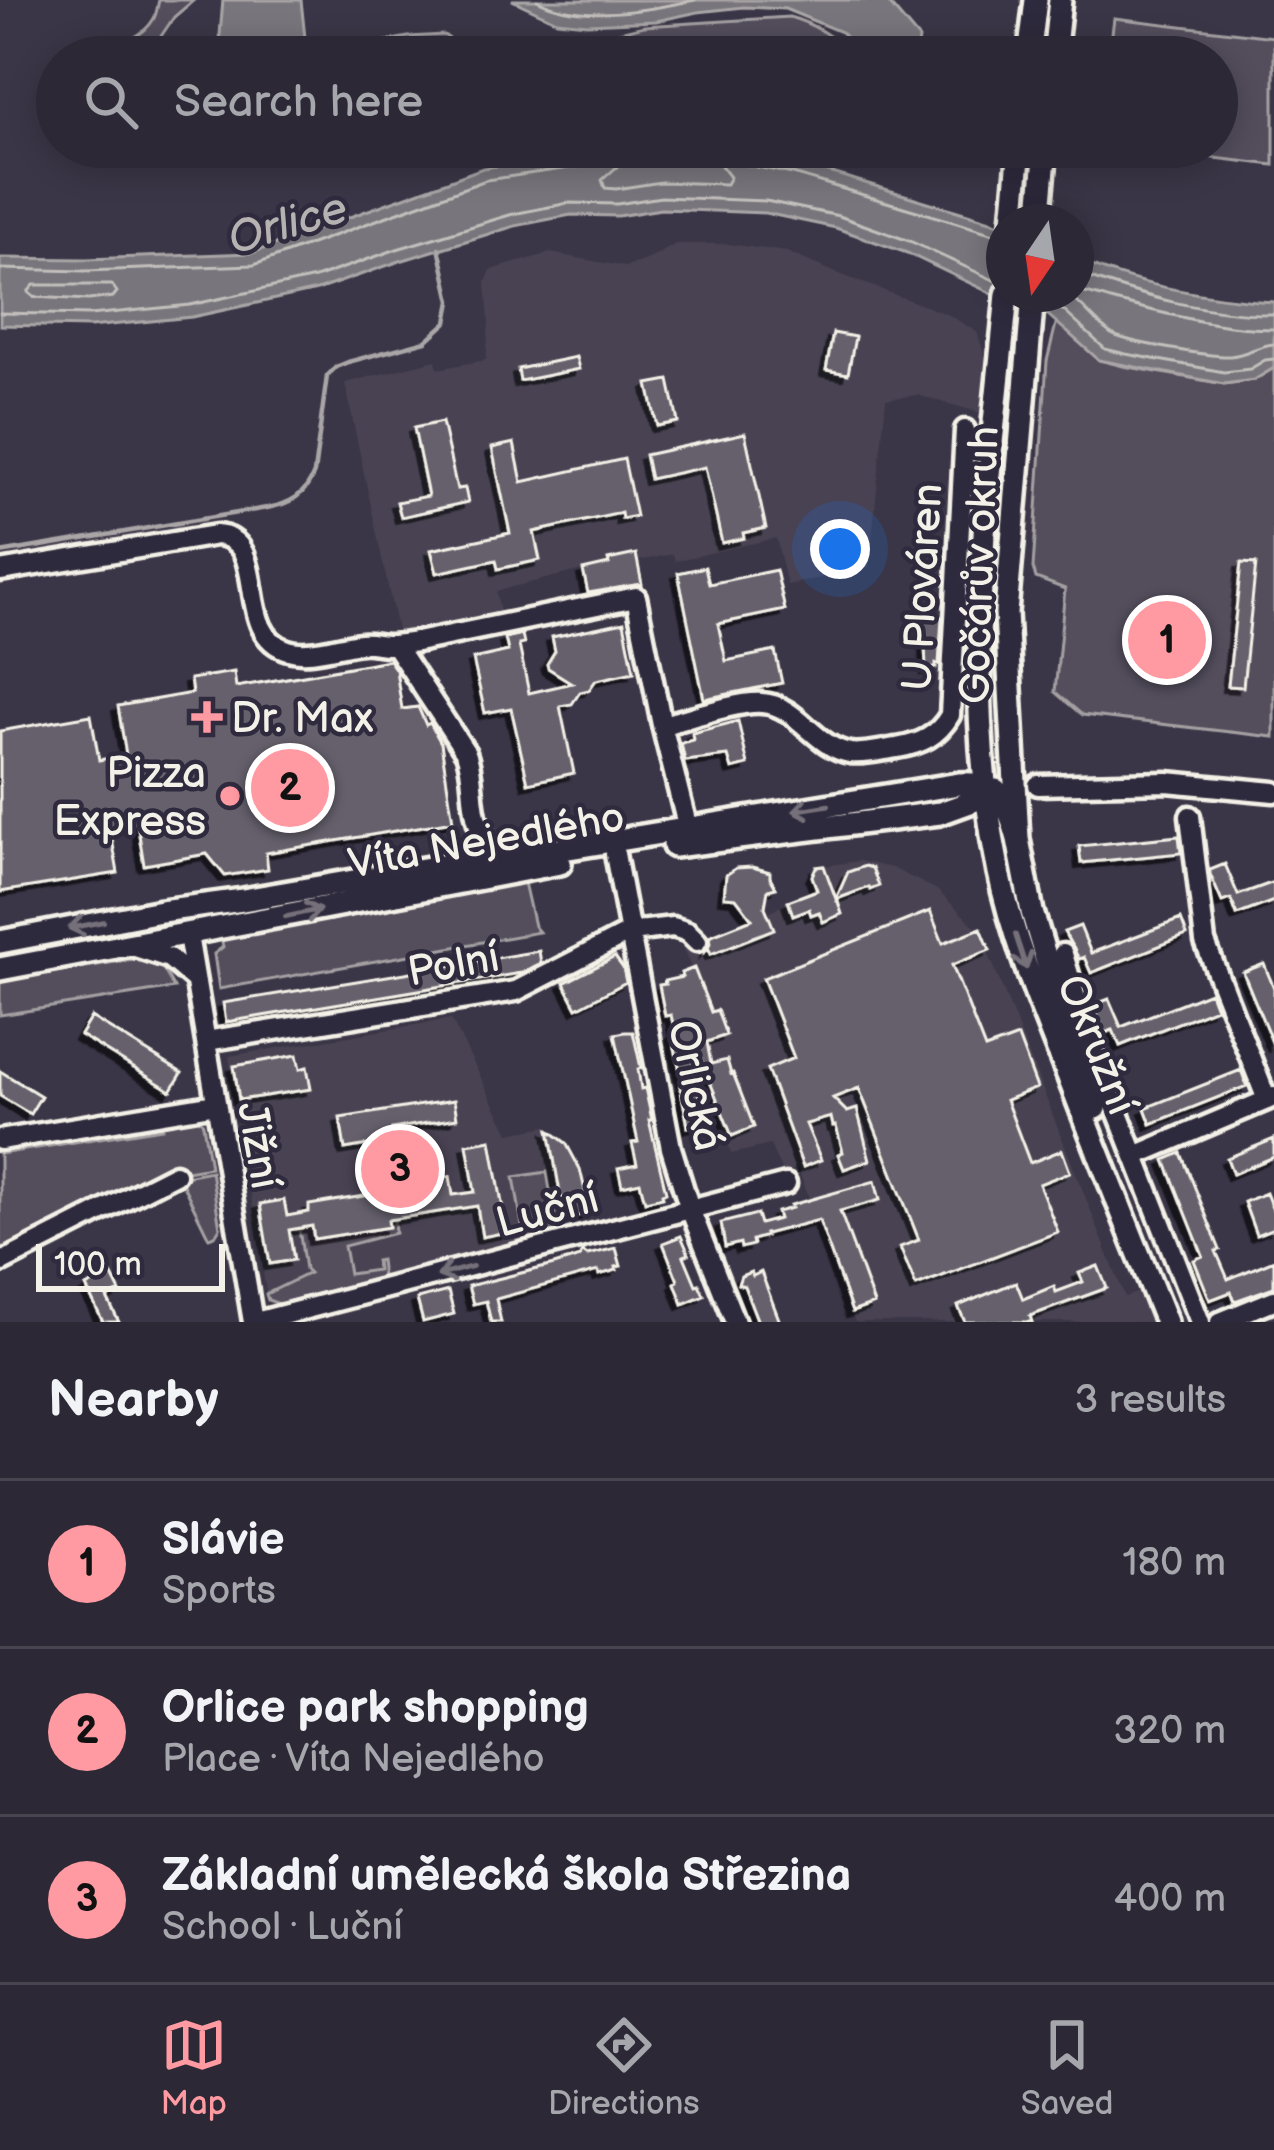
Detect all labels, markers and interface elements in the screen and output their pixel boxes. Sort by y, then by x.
search box [36,36,1238,168]
icon: search [78,69,144,135]
text: Search here [174,75,423,130]
water label: Orlice [222,181,354,268]
north arrow [986,204,1094,312]
street label: Gočárův okruh [950,425,1011,705]
street label: U Plováren [893,482,954,692]
your location [810,519,870,579]
pin: 1 [1128,595,1206,685]
place label: Dr. Max [231,694,374,745]
marker: Dr. Max [194,704,220,730]
pin: 2 [251,743,329,833]
place label: Pizza Express [53,749,206,848]
marker: Pizza Express [217,783,243,809]
street label: Víta Nejedlého [344,792,629,891]
one-way arrow [793,798,832,821]
one-way arrow [283,900,321,923]
one-way arrow [68,915,107,937]
street label: Polní [404,932,504,999]
one-way arrow [1011,932,1033,970]
street label: Okružní [1045,968,1147,1123]
street label: Orlická [656,1015,733,1156]
street label: Jižní [225,1098,290,1194]
pin: 3 [361,1124,439,1214]
street label: Luční [491,1173,605,1249]
scale bar [36,1238,225,1291]
text: 100 m [54,1245,142,1285]
one-way arrow [436,1261,474,1283]
text: Nearby [48,1370,219,1431]
text: 3 results [1074,1377,1226,1424]
text: Slávie [162,1513,285,1568]
text: 1 [79,1540,95,1587]
text: 180 m [1122,1540,1226,1587]
text: Sports [162,1568,276,1615]
text: Orlice park shopping [162,1681,589,1736]
text: 2 [75,1708,99,1755]
text: 320 m [1113,1708,1226,1755]
text: Place · Víta Nejedlého [162,1736,545,1783]
text: Základní umělecká škola Střezina [162,1849,851,1904]
text: 3 [76,1876,98,1923]
text: 400 m [1114,1876,1226,1923]
text: School · Luční [162,1904,403,1951]
tab: Map [161,2012,227,2124]
tab: Directions [548,2012,700,2124]
tab: Saved [1021,2012,1113,2124]

